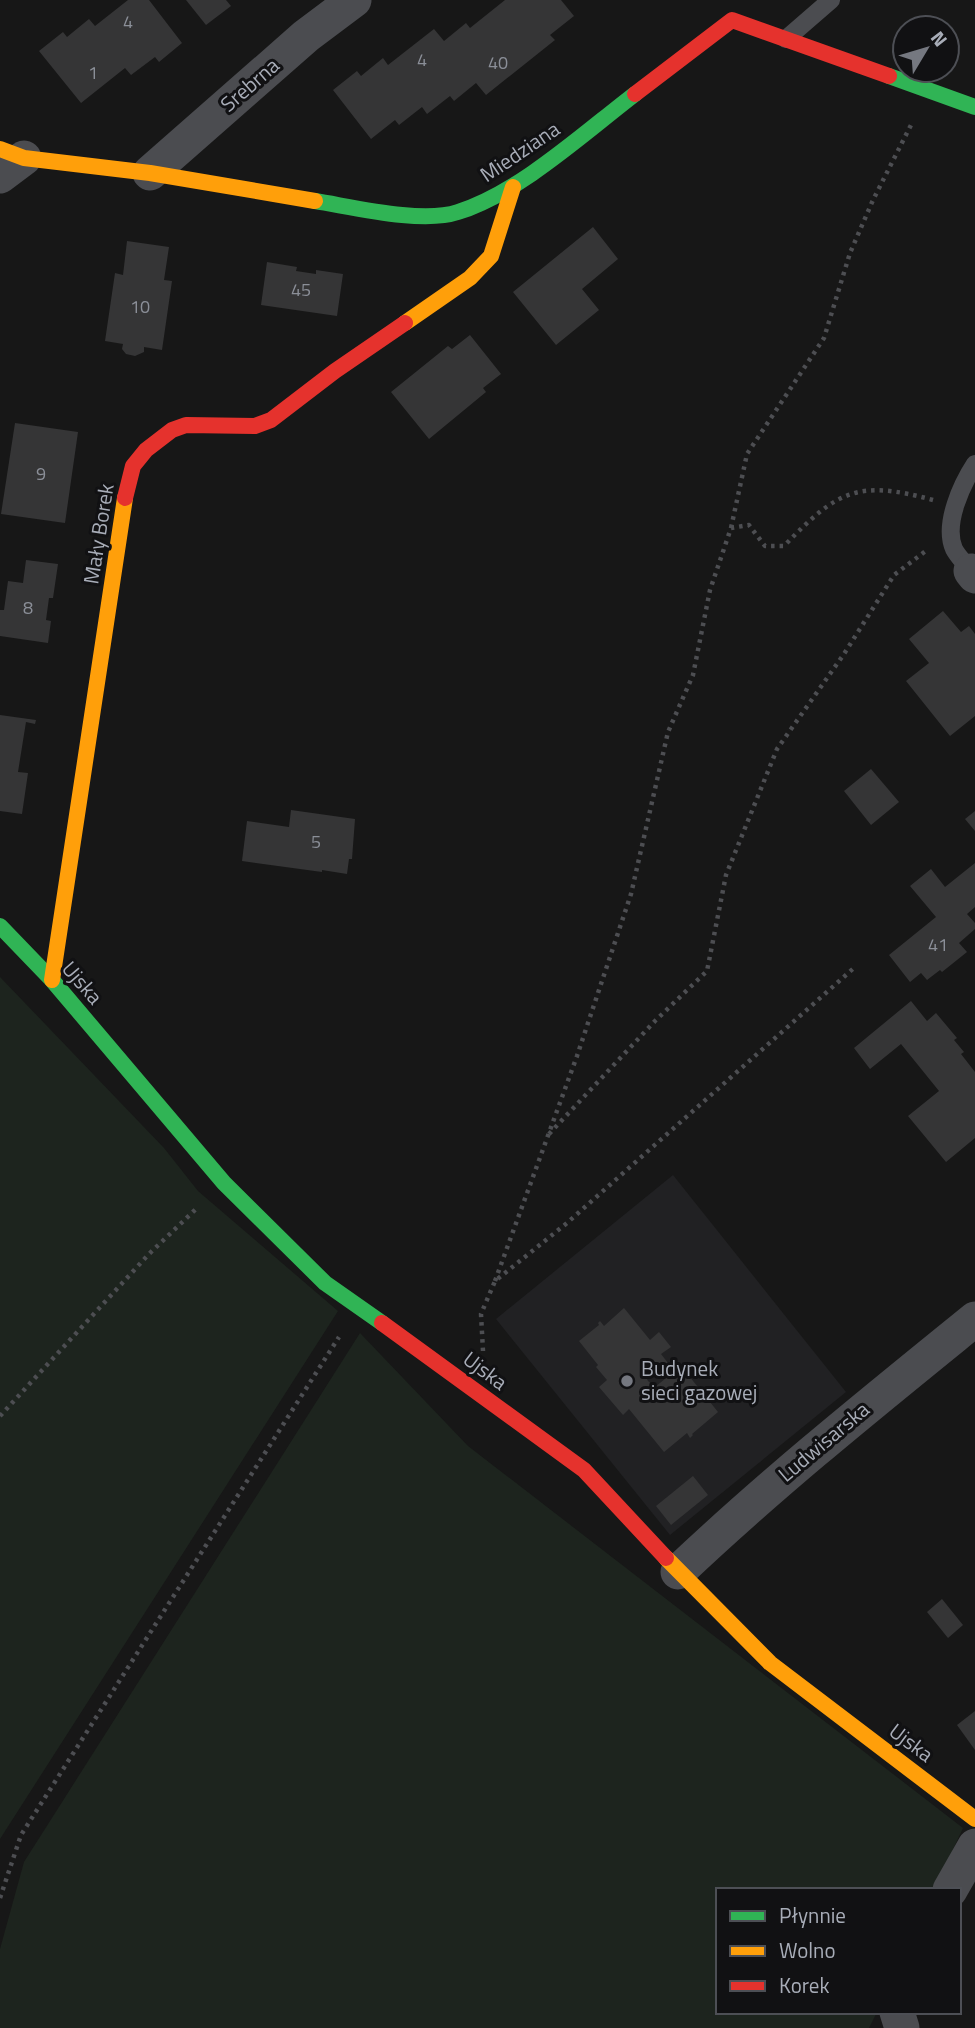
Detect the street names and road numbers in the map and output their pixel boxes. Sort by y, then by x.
street label: Srebrna [213,49,286,119]
street label: Miedziana [473,112,566,190]
street label: Mały Borek [74,481,122,586]
street label: Ujska [55,954,111,1011]
street label: Ujska [457,1343,515,1398]
street label: Ludwisarska [771,1393,876,1489]
street label: Ujska [883,1715,941,1770]

